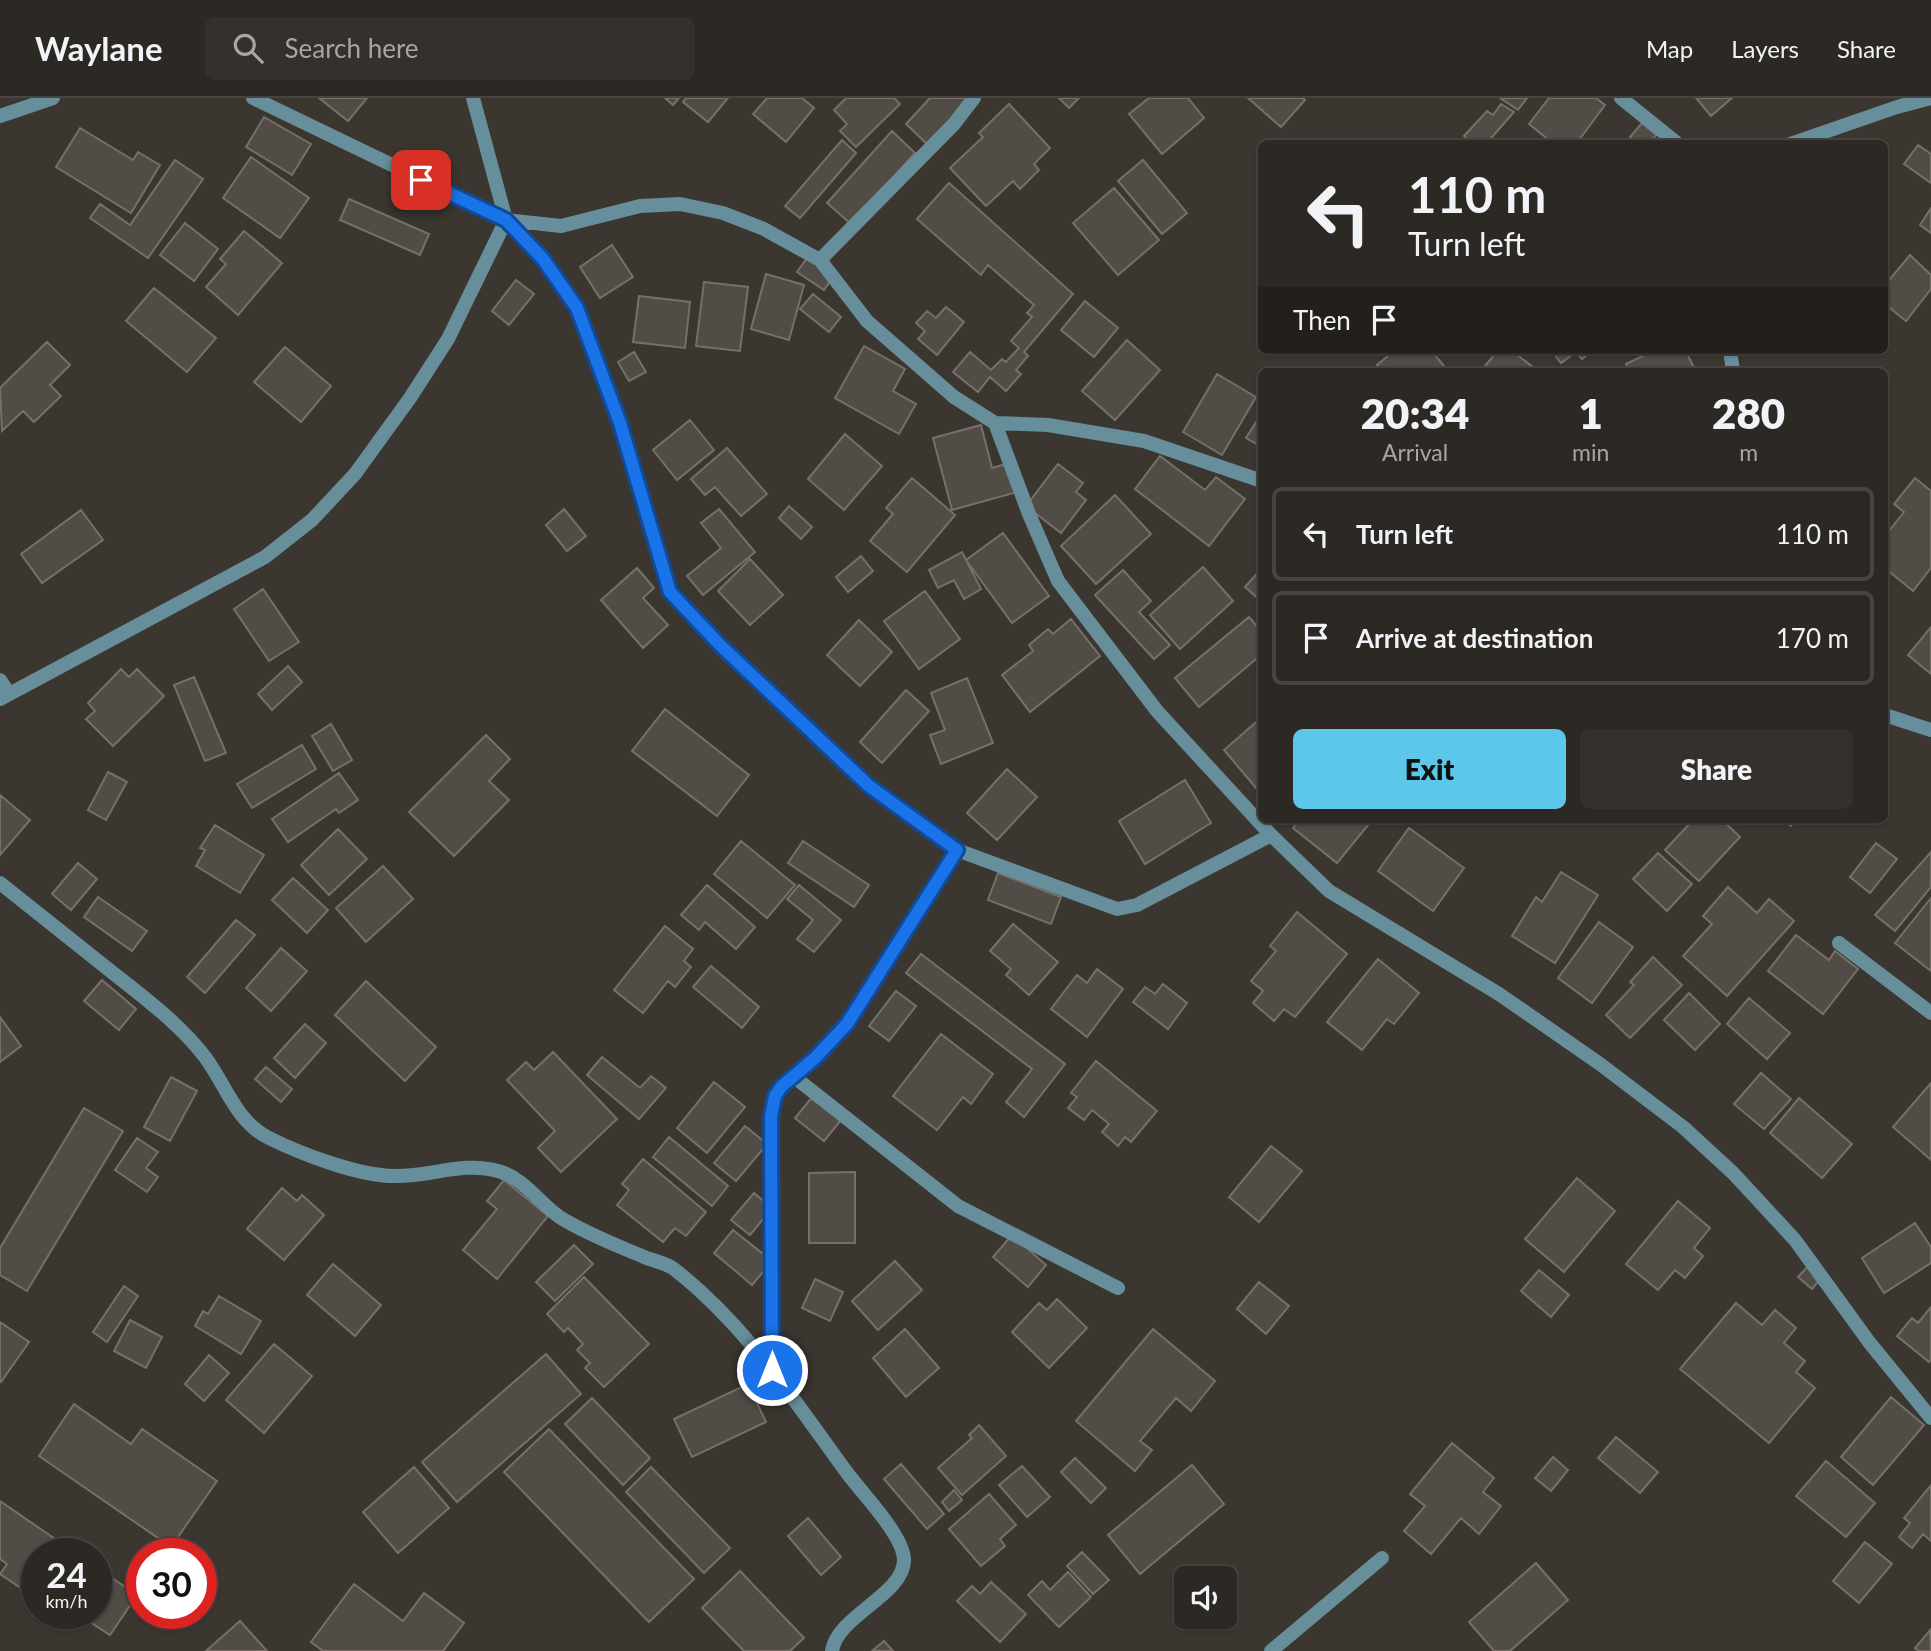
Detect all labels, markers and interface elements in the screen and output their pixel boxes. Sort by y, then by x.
search box [205,17,695,80]
text: Waylane [35,28,163,68]
icon: search [229,29,267,67]
text: Search here [285,32,419,64]
text: Map [1646,34,1693,63]
text: Layers [1731,34,1799,63]
text: Share [1837,34,1896,63]
pin [391,150,451,210]
icon: arrive [402,161,440,199]
text: 110 m [1408,165,1546,223]
icon: left [1293,168,1384,259]
text: Turn left [1408,224,1525,263]
icon: arrive [1365,301,1403,339]
text: Then [1293,304,1351,336]
text: 20:34 [1361,388,1469,438]
text: 1 [1579,388,1603,438]
text: 280 [1712,388,1785,438]
text: Arrival [1382,438,1448,466]
text: min [1572,438,1609,466]
text: m [1739,438,1758,466]
icon: left [1297,515,1335,553]
text: Turn left [1356,518,1453,550]
text: 110 m [1776,518,1849,550]
icon: arrive [1297,619,1335,657]
text: Arrive at destination [1356,622,1593,654]
text: 170 m [1776,622,1849,654]
button: Exit [1293,729,1566,809]
button: Share [1580,729,1853,809]
position arrow [735,1333,809,1407]
speed limit sign: 30 [126,1538,217,1629]
text: 24 [46,1553,87,1595]
map controls [1174,1566,1237,1629]
button: sound [1174,1566,1237,1629]
text: km/h [45,1590,88,1612]

